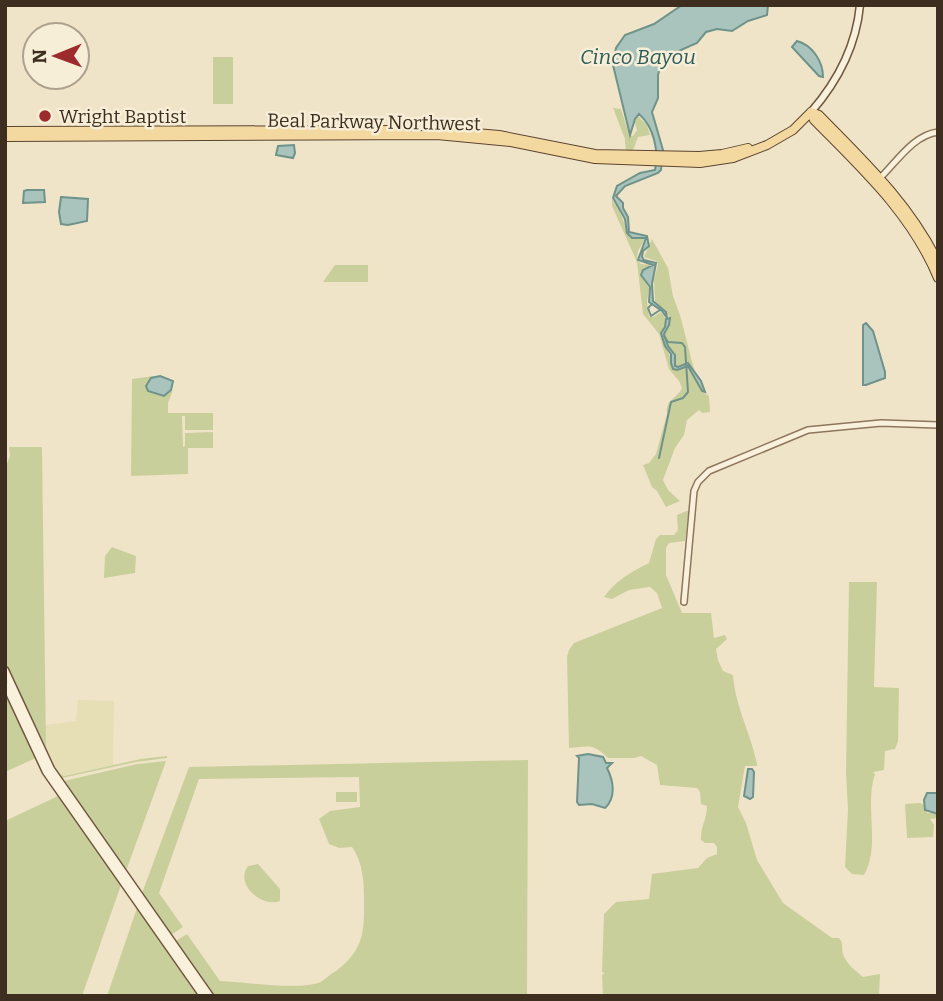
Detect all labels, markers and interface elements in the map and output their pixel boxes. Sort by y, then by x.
north arrow [21,21,91,91]
water label: Cinco Bayou [580,44,696,70]
text: N [28,48,51,64]
place label: Wright Baptist [59,105,186,128]
marker: Wright Baptist [37,108,53,124]
street label: Beal Parkway Northwest [267,109,481,135]

